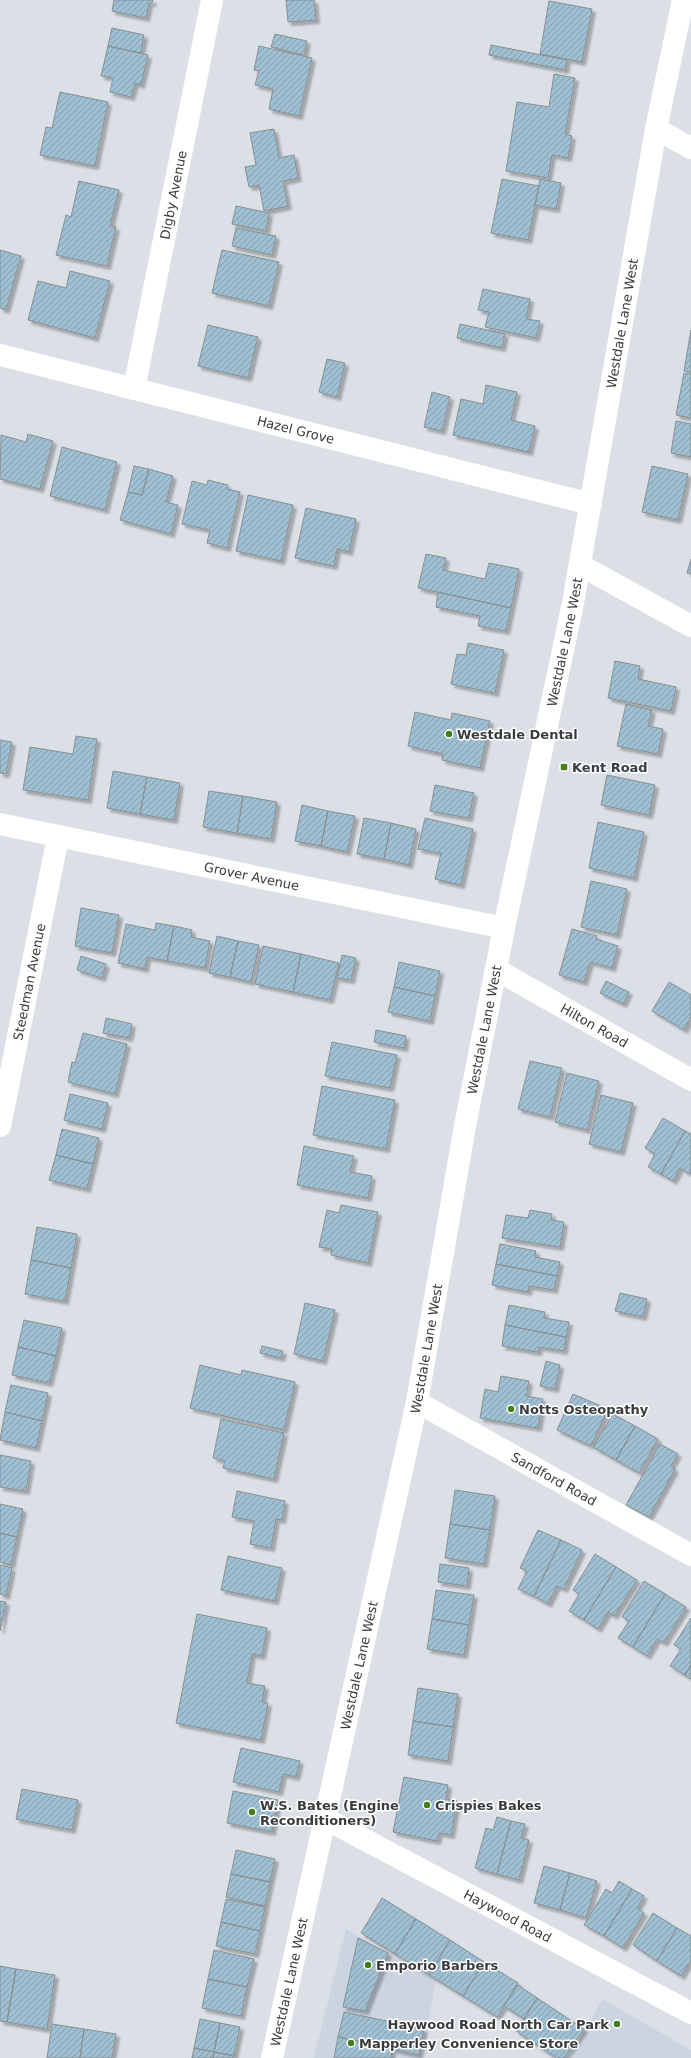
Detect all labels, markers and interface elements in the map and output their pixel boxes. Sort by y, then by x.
street label: Digby Avenue [157,149,189,241]
street label: Westdale Lane West [603,257,641,389]
street label: Hazel Grove [256,413,336,447]
street label: Westdale Lane West [544,576,585,708]
place label: Westdale Dental [457,727,578,742]
marker: Westdale Dental [444,729,454,739]
place label: Kent Road [572,760,648,775]
marker: Kent Road [559,762,569,772]
street label: Grover Avenue [203,859,301,893]
street label: Steedman Avenue [10,922,48,1042]
street label: Westdale Lane West [464,964,504,1096]
street label: Hilton Road [558,1000,631,1050]
street label: Westdale Lane West [407,1283,445,1415]
place label: Notts Osteopathy [519,1402,649,1417]
marker: Notts Osteopathy [506,1404,516,1414]
street label: Sandford Road [509,1449,599,1508]
street label: Westdale Lane West [337,1600,380,1731]
place label: W.S. Bates (Engine Reconditioners) [260,1798,399,1828]
place label: Crispies Bakes [435,1798,542,1813]
marker: Crispies Bakes [422,1800,432,1810]
marker: W.S. Bates (Engine Reconditioners) [247,1807,257,1817]
street label: Haywood Road [461,1886,554,1945]
street label: Westdale Lane West [267,1916,310,2048]
place label: Emporio Barbers [376,1958,499,1973]
marker: Emporio Barbers [363,1960,373,1970]
place label: Haywood Road North Car Park [388,2017,609,2032]
marker: Haywood Road North Car Park [612,2019,622,2029]
place label: Mapperley Convenience Store [359,2036,579,2051]
marker: Mapperley Convenience Store [346,2038,356,2048]

